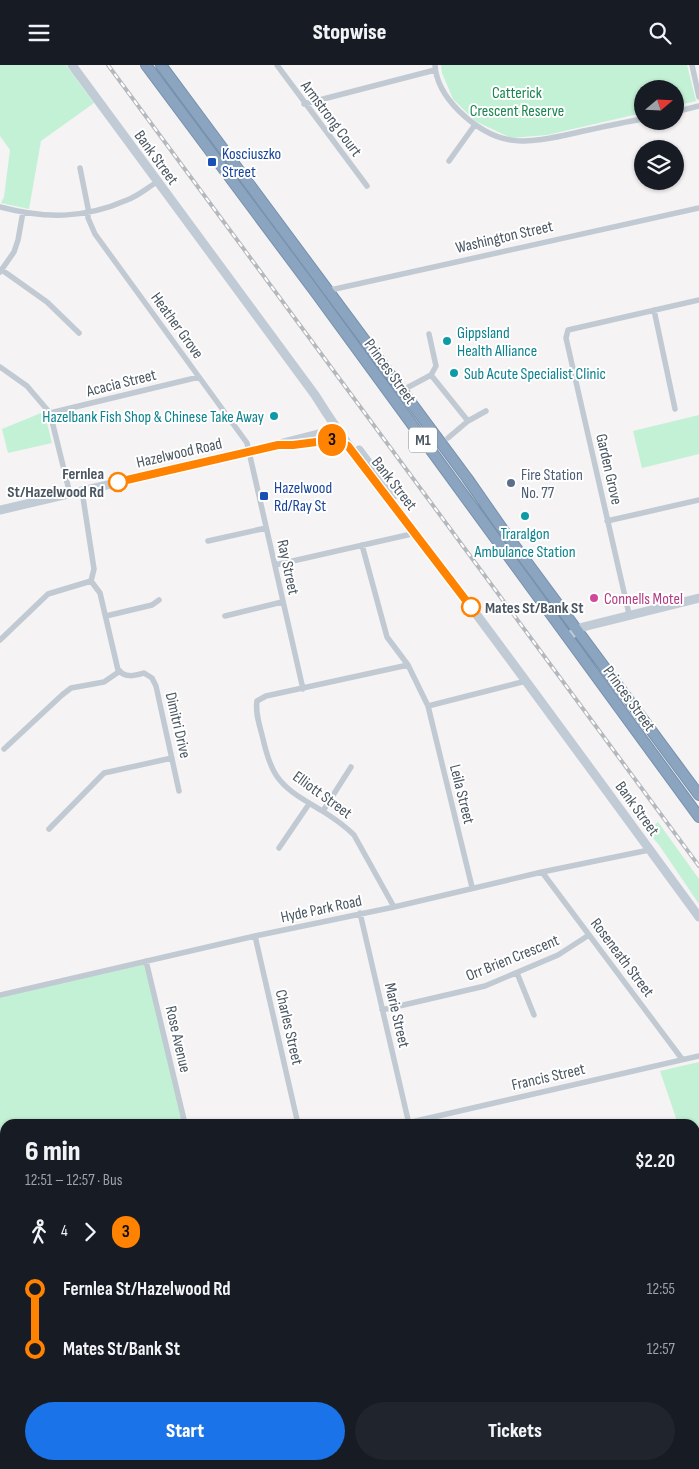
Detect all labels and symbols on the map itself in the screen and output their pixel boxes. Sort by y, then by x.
street label: Armstrong Court [296,76,366,161]
north arrow [634,80,684,130]
park label: Catterick Crescent Reserve [470,84,564,121]
street label: Bank Street [130,127,182,189]
place label: Kosciuszko Street [222,145,281,182]
marker: Kosciuszko Street [206,156,218,168]
street label: Washington Street [454,217,555,258]
street label: Heather Grove [146,289,207,363]
place label: Gippsland Health Alliance [457,324,537,361]
marker: Gippsland Health Alliance [441,335,453,347]
street label: Princes Street [360,336,420,408]
place label: Sub Acute Specialist Clinic [464,365,606,384]
street label: Acacia Street [84,366,158,402]
marker: Sub Acute Specialist Clinic [448,367,460,379]
place label: Hazelbank Fish Shop & Chinese Take Away [42,408,264,427]
marker: Hazelbank Fish Shop & Chinese Take Away [268,410,280,422]
line badge: 3 [316,424,348,456]
road number: M1 [409,427,437,453]
street label: Garden Grove [591,432,626,507]
street label: Hazelwood Road [135,434,224,473]
street label: Bank Street [367,453,421,515]
place label: Fernlea St/Hazelwood Rd [7,465,104,502]
place label: Fire Station No. 77 [521,466,583,503]
marker: Fernlea St/Hazelwood Rd [108,472,128,492]
marker: Fire Station No. 77 [505,477,517,489]
place label: Hazelwood Rd/Ray St [274,479,332,516]
marker: Hazelwood Rd/Ray St [258,490,270,502]
marker: Traralgon Ambulance Station [519,510,531,522]
place label: Traralgon Ambulance Station [473,525,576,562]
street label: Ray Street [272,538,303,597]
place label: Connells Motel [604,590,683,609]
marker: Connells Motel [588,592,600,604]
marker: Mates St/Bank St [461,597,481,617]
place label: Mates St/Bank St [485,599,583,618]
street label: Princes Street [599,663,659,735]
street label: Dimitri Drive [161,691,194,760]
street label: Leila Street [445,763,478,826]
street label: Elliott Street [289,767,356,823]
street label: Bank Street [611,778,663,840]
street label: Hyde Park Road [279,892,364,927]
street label: Roseneath Street [586,915,658,1001]
street label: Orr Brien Crescent [463,931,562,986]
street label: Marie Street [380,981,413,1050]
street label: Charles Street [271,988,306,1067]
street label: Rose Avenue [161,1004,194,1074]
street label: Francis Street [510,1060,587,1095]

